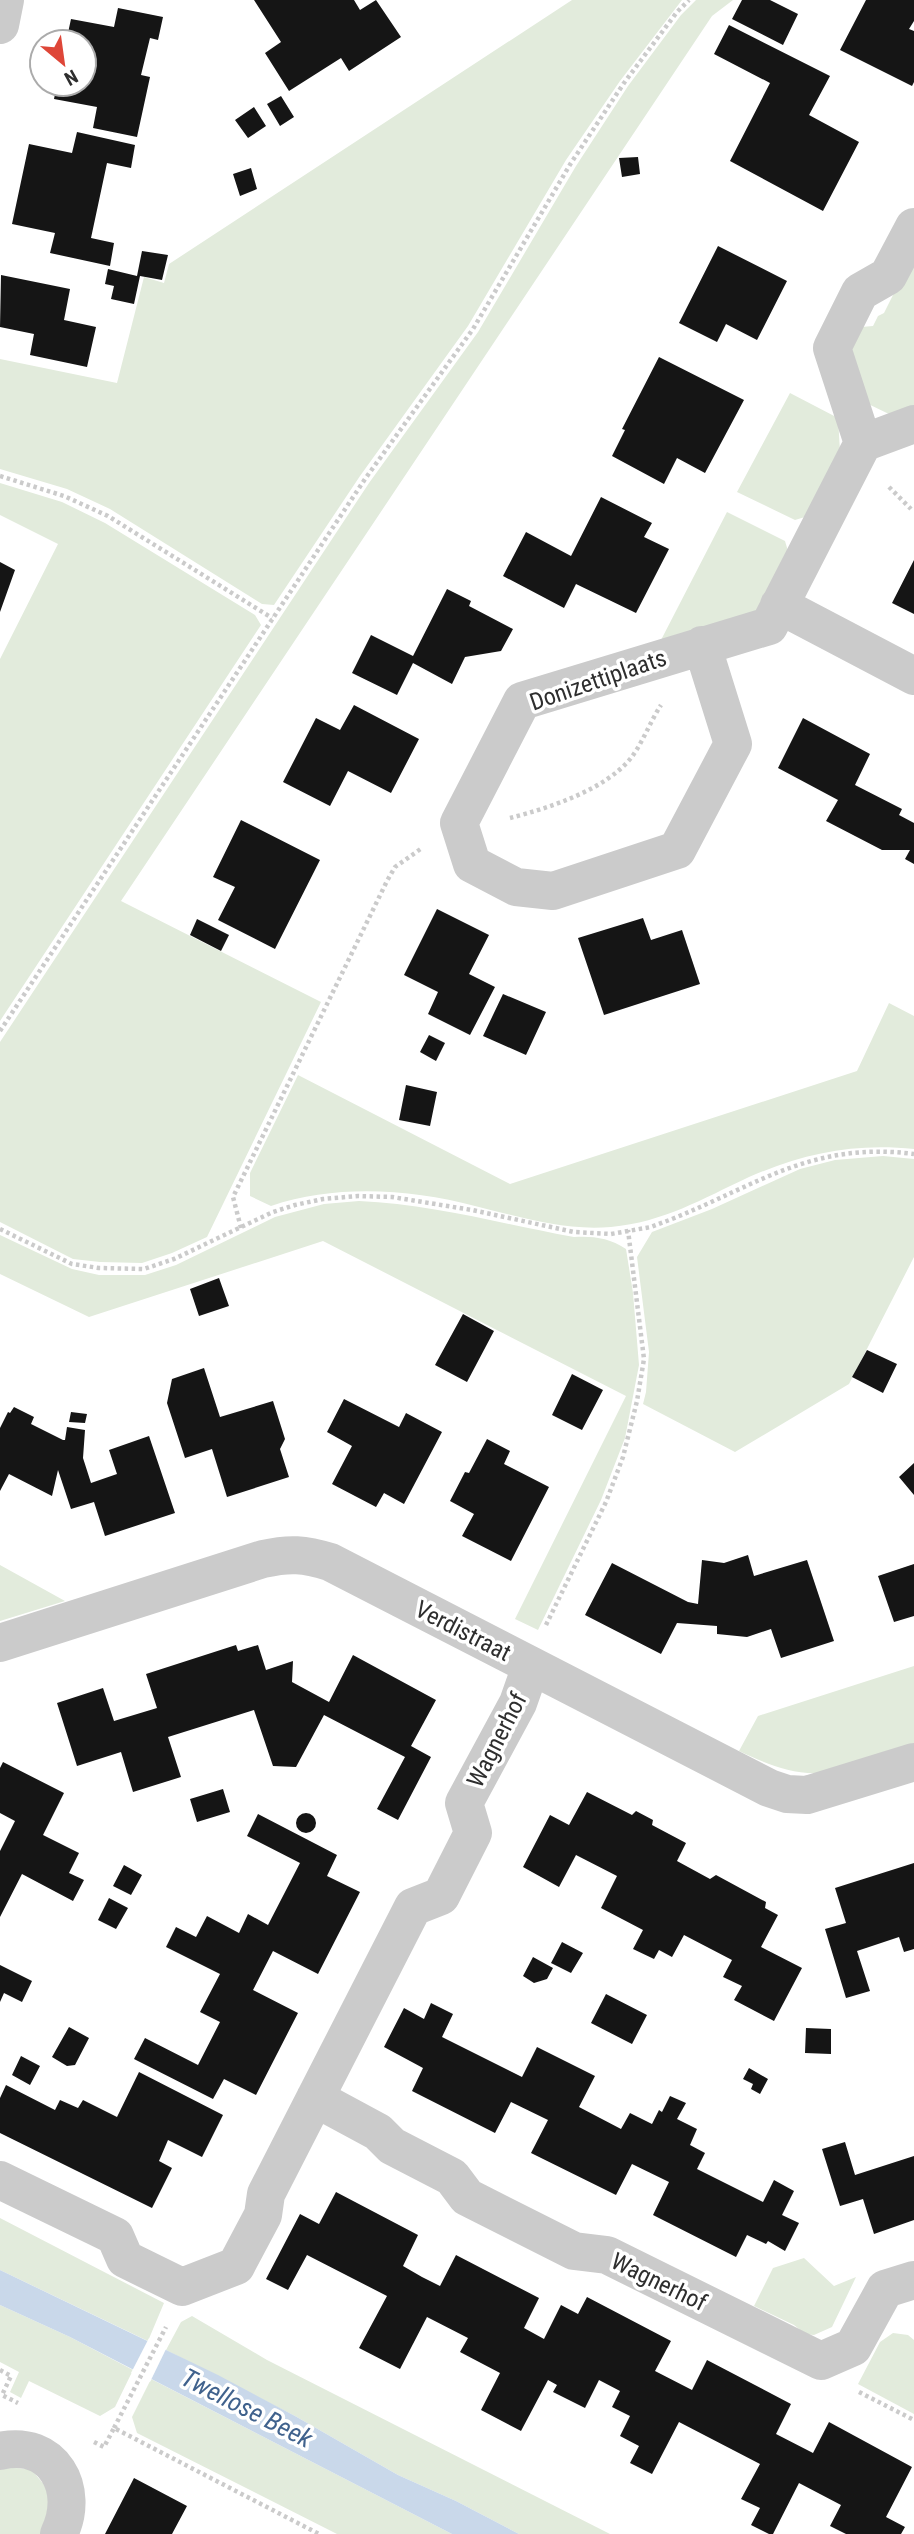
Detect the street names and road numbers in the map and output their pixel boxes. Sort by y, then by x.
street label: Donizettiplaats [526,644,670,716]
street label: Verdistraat [410,1595,516,1667]
street label: Wagnerhof [461,1688,533,1792]
street label: Wagnerhof [607,2247,712,2317]

